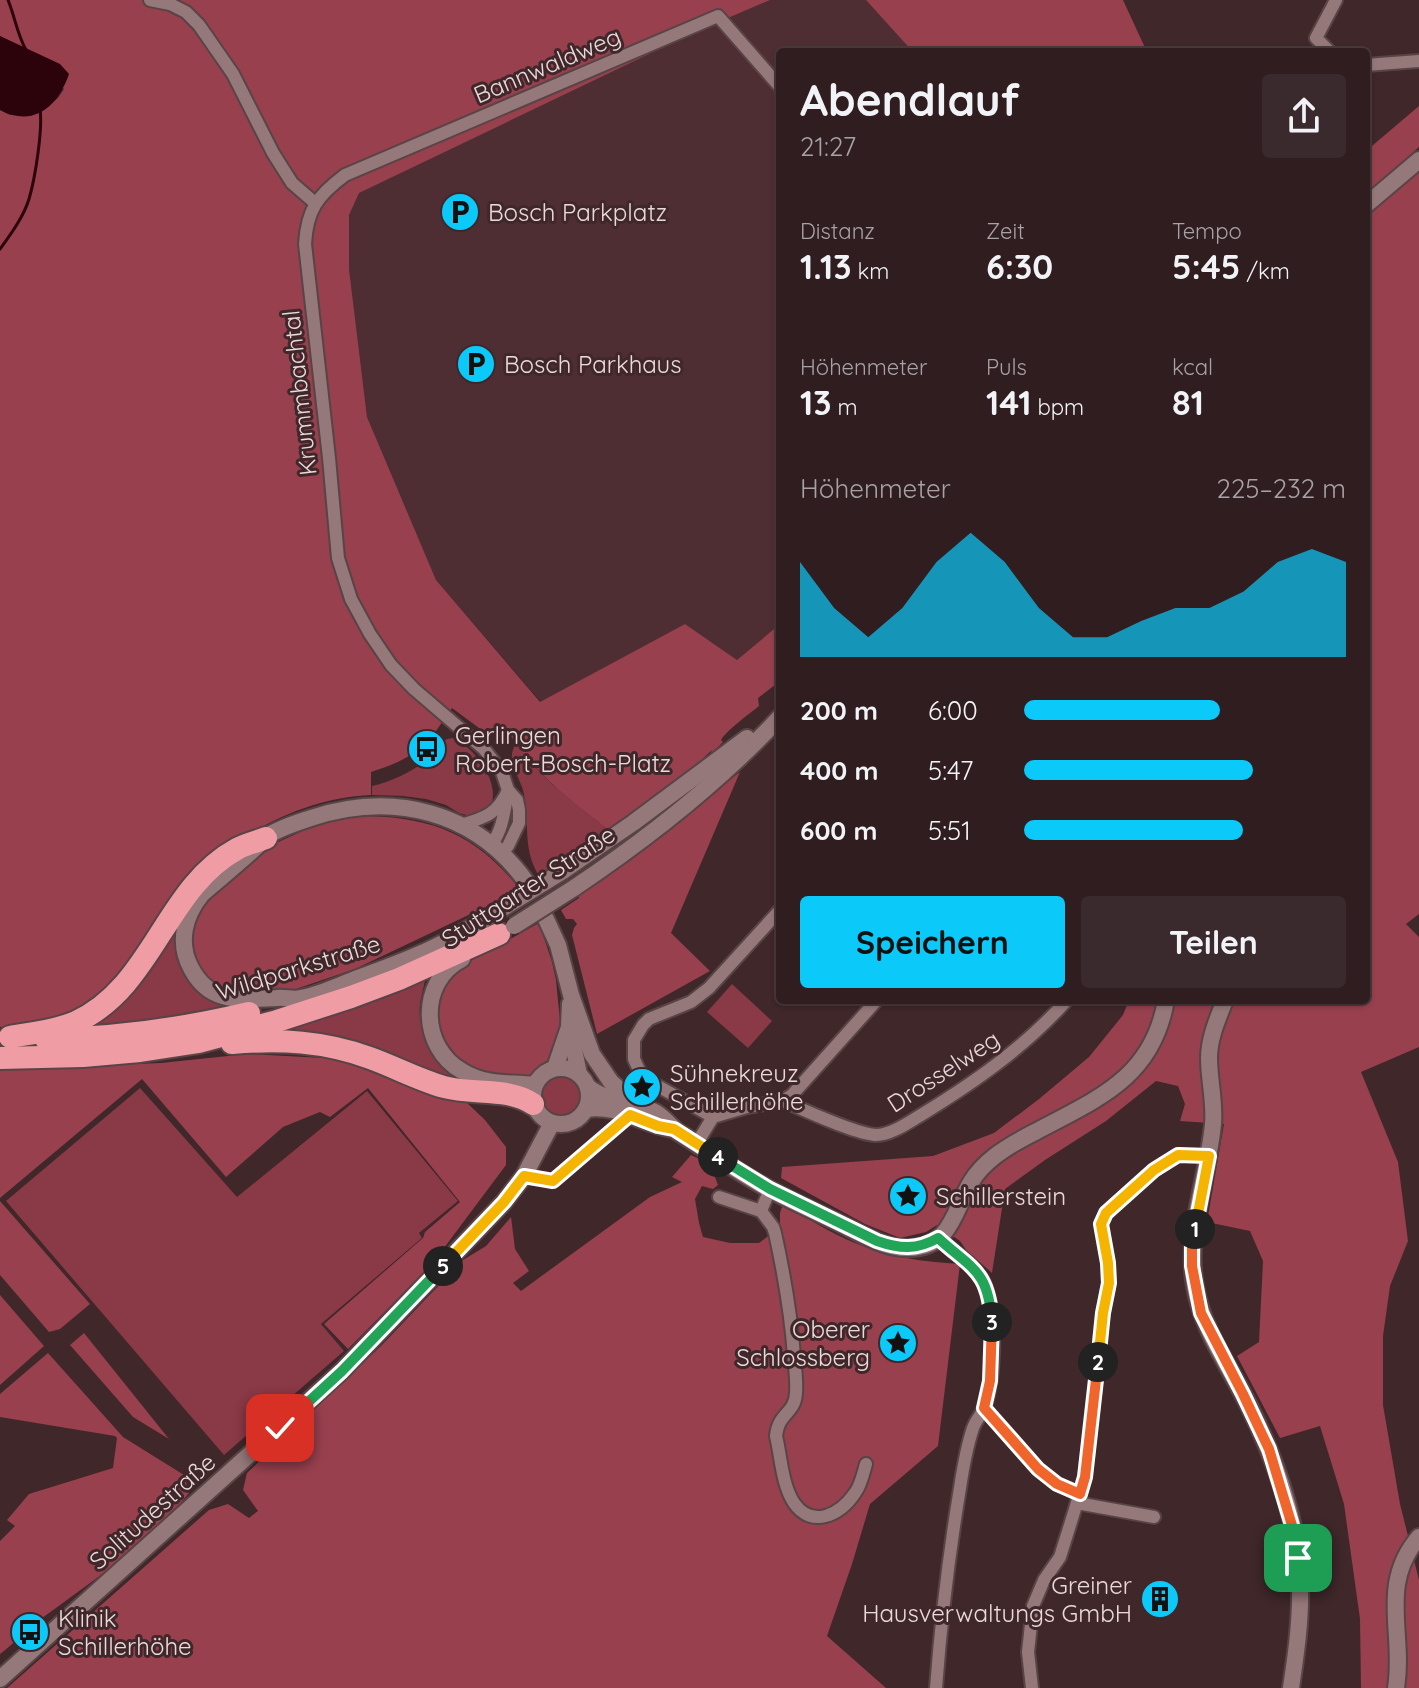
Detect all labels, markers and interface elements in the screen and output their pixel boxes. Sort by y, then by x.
street label: Bannwaldweg [469,21,625,109]
text: Abendlauf [800,72,1020,127]
button: share [1262,74,1346,158]
text: 21:27 [800,130,856,163]
parking icon: Bosch Parkplatz [439,191,481,233]
place label: Bosch Parkplatz [488,197,667,227]
text: Distanz [800,217,875,245]
text: Zeit [986,217,1025,245]
text: Tempo [1172,217,1242,245]
text: 1.13 [800,245,851,288]
text: 6:30 [986,245,1053,288]
text: 5:45 [1172,245,1240,288]
text: km [851,257,889,285]
text: /km [1240,257,1290,285]
street label: Krummbachtal [275,309,323,477]
parking icon: Bosch Parkhaus [455,343,497,385]
place label: Bosch Parkhaus [504,349,682,379]
text: Höhenmeter [800,353,928,381]
text: Puls [986,353,1027,381]
text: kcal [1172,353,1213,381]
text: 13 [800,381,831,424]
text: 141 [986,381,1031,424]
text: 81 [1172,381,1204,424]
text: m [831,393,858,421]
text: bpm [1031,393,1084,421]
text: Höhenmeter [800,472,951,505]
text: 225–232 m [1217,472,1346,505]
text: 200 m [800,694,878,727]
text: 6:00 [928,694,978,727]
place label: Gerlingen Robert-Bosch-Platz [455,720,671,778]
bus stop icon: Gerlingen Robert-Bosch-Platz [406,728,448,770]
text: 400 m [800,754,878,787]
text: 5:47 [928,754,973,787]
text: 600 m [800,814,878,847]
text: 5:51 [928,814,971,847]
street label: Stuttgarter Straße [436,819,620,953]
button: Speichern [800,896,1065,988]
button: Teilen [1081,896,1346,988]
street label: Wildparkstraße [212,928,384,1006]
street label: Drosselweg [881,1024,1005,1118]
place label: Sühnekreuz Schillerhöhe [670,1058,804,1116]
place icon: Sühnekreuz Schillerhöhe [621,1066,663,1108]
pin: 4 [698,1137,738,1177]
text: 4 [712,1143,724,1171]
place icon: Schillerstein [887,1175,929,1217]
place label: Schillerstein [936,1181,1066,1211]
pin: 1 [1175,1209,1215,1249]
text: 1 [1191,1215,1199,1243]
pin: 5 [423,1246,463,1286]
text: 5 [437,1252,449,1280]
pin: 3 [972,1302,1012,1342]
text: 3 [986,1308,998,1336]
place label: Oberer Schlossberg [736,1314,870,1372]
place icon: Oberer Schlossberg [877,1322,919,1364]
pin: 2 [1078,1342,1118,1382]
text: 2 [1092,1348,1104,1376]
pin [246,1394,314,1462]
icon: check [258,1406,302,1450]
street label: Solitudestraße [83,1446,221,1576]
pin [1264,1524,1332,1592]
icon: arrive [1276,1536,1320,1580]
place label: Greiner Hausverwaltungs GmbH [862,1570,1132,1628]
building icon: Greiner Hausverwaltungs GmbH [1139,1578,1181,1620]
place label: Klinik Schillerhöhe [58,1603,192,1661]
bus stop icon: Klinik Schillerhöhe [9,1611,51,1653]

